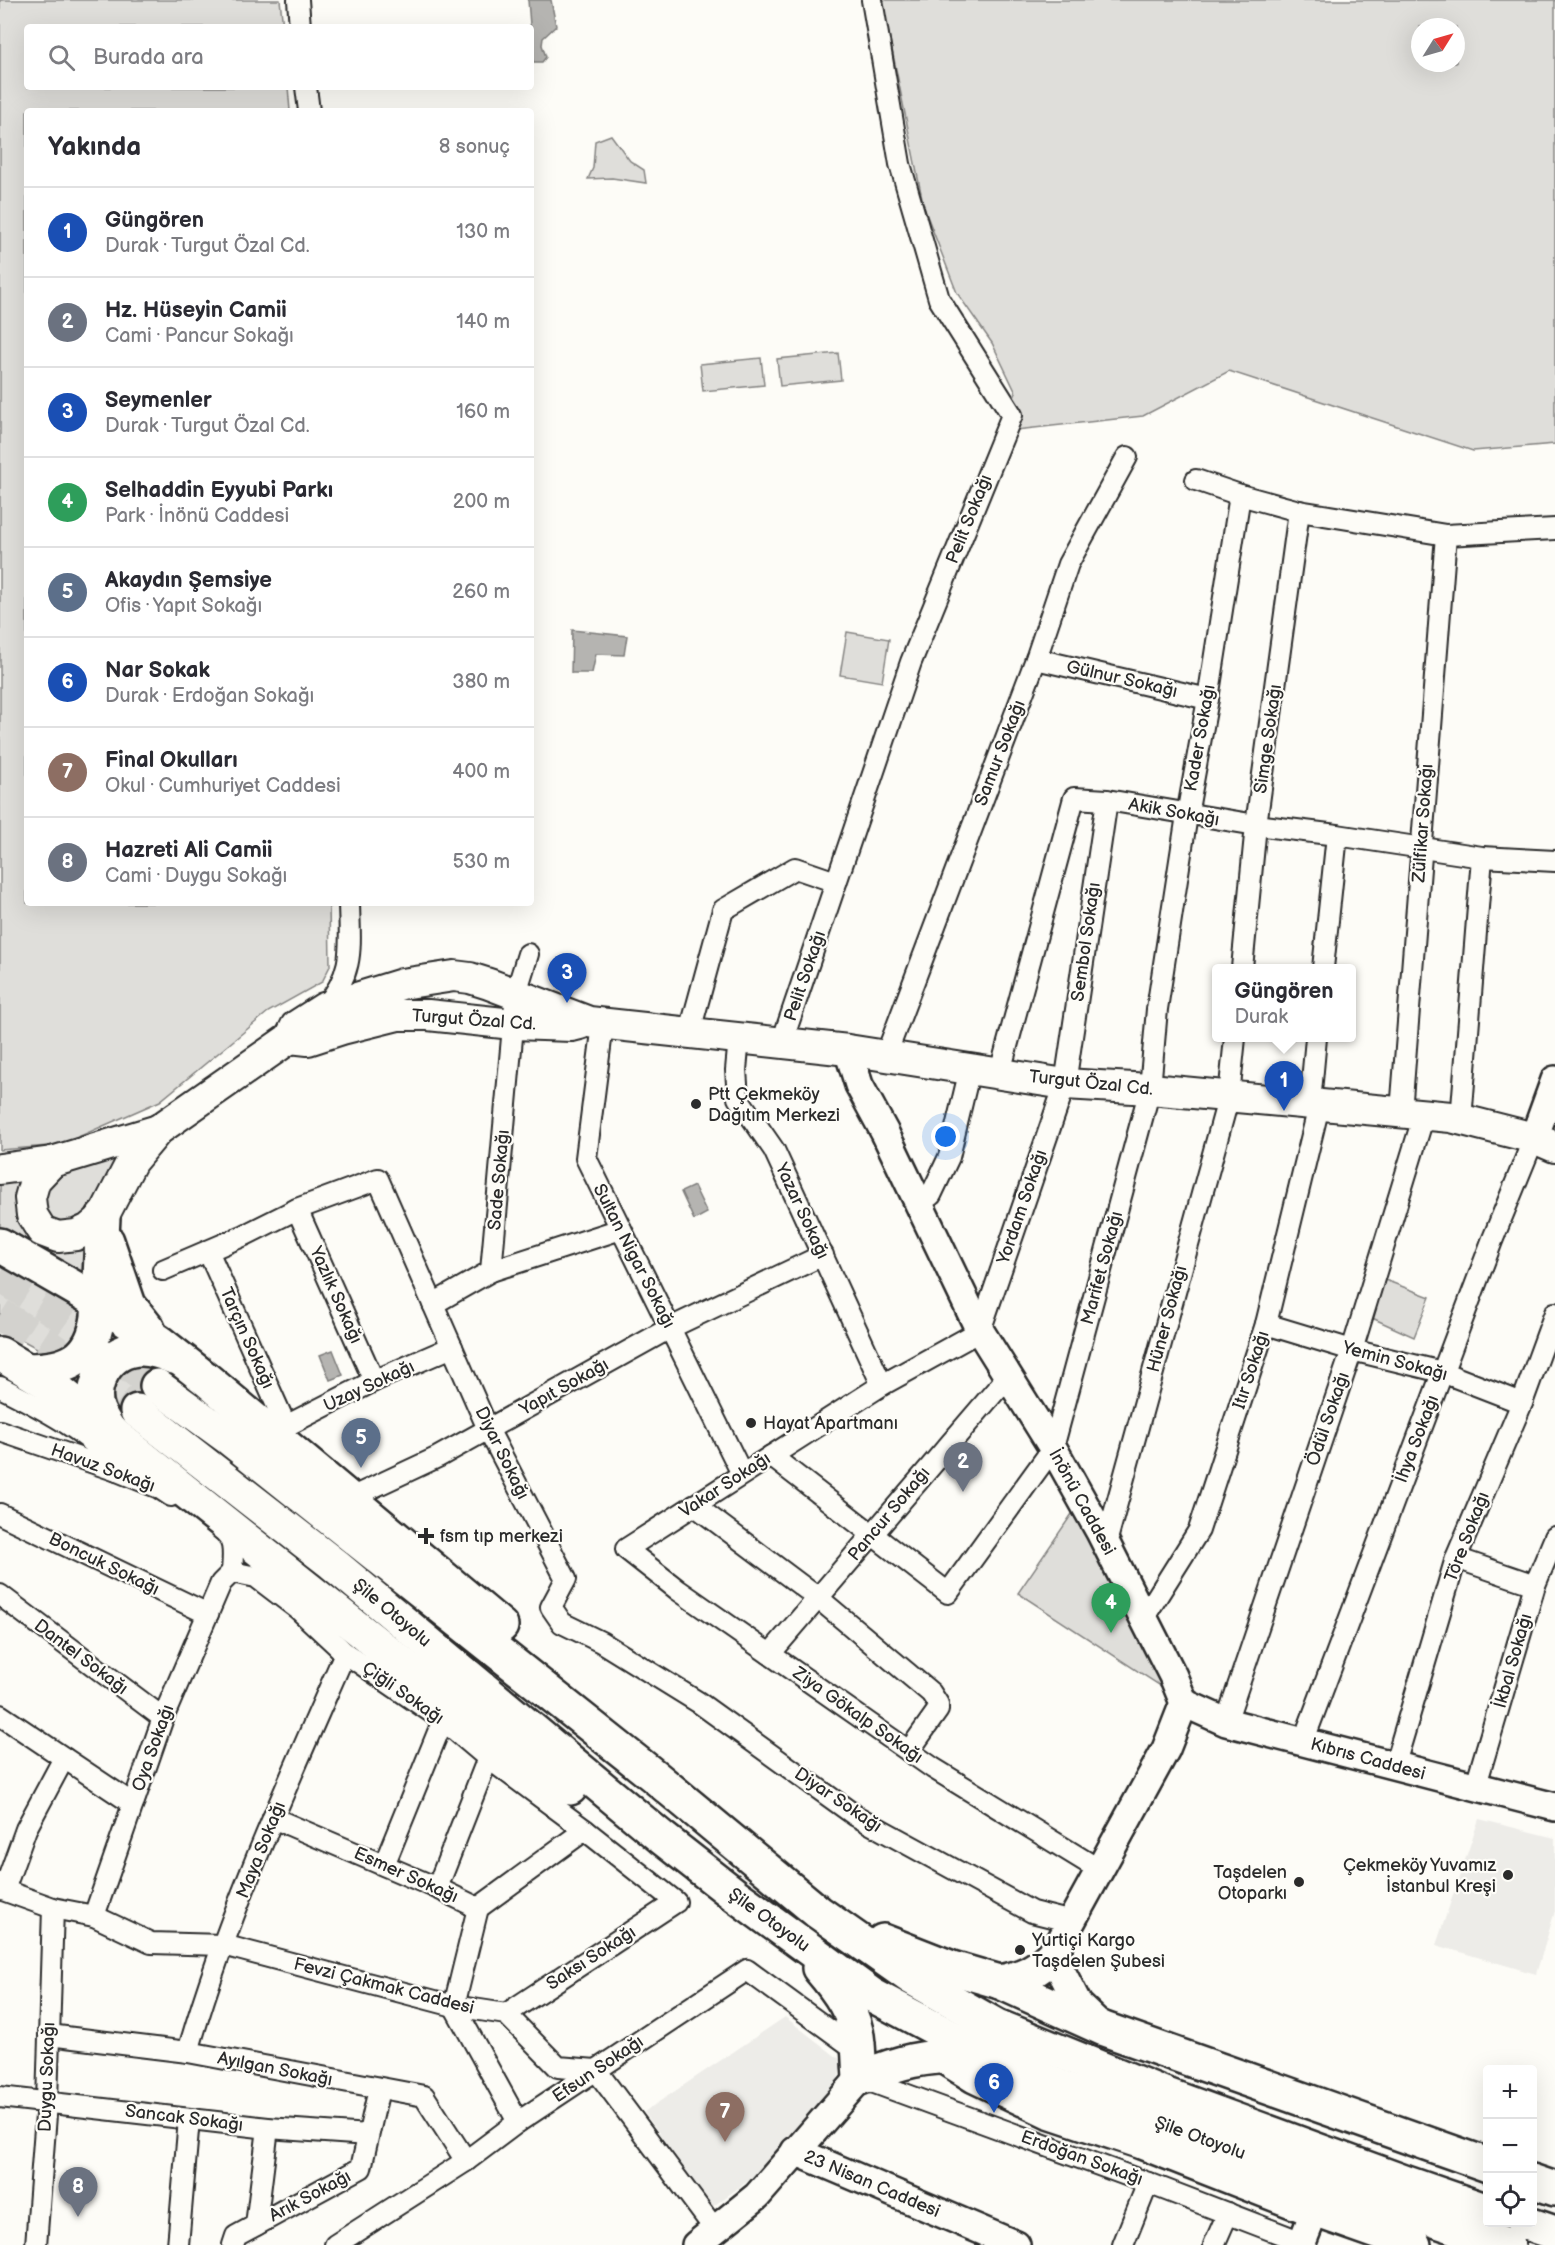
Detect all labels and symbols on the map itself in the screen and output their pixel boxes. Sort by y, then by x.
north arrow [1411,18,1465,72]
street label: Pelit Sokağı [942,471,996,567]
street label: Gülnur Sokağı [1064,656,1180,702]
street label: Kader Sokağı [1180,683,1220,793]
street label: Simge Sokağı [1250,683,1286,795]
street label: Samur Sokağı [970,697,1030,809]
street label: Zülfikar Sokağı [1408,763,1438,884]
street label: Akik Sokağı [1127,794,1221,830]
street label: Sembol Sokağı [1067,881,1105,1003]
street label: Pelit Sokağı [780,928,830,1024]
pin: 3 [548,954,586,1003]
street label: Turgut Özal Cd. [411,1004,537,1035]
pin: 1 [1264,1062,1304,1111]
street label: Turgut Özal Cd. [1028,1065,1154,1100]
place label: Ptt Çekmeköy Dağıtım Merkezi [708,1084,840,1126]
marker: Ptt Çekmeköy Dağıtım Merkezi [689,1097,703,1111]
your location [931,1122,960,1151]
street label: Sade Sokağı [484,1129,514,1231]
street label: Yordam Sokağı [992,1147,1051,1268]
street label: Yazar Sokağı [770,1159,833,1262]
street label: Sultan Nigar Sokağı [589,1180,679,1332]
street label: Marifet Sokağı [1077,1209,1127,1327]
street label: Yazlık Sokağı [305,1242,367,1347]
street label: Hüner Sokağı [1143,1263,1191,1375]
street label: Tarçın Sokağı [215,1284,279,1392]
street label: Itır Sokağı [1229,1328,1273,1412]
street label: Yemin Sokağı [1339,1337,1450,1385]
street label: Yapıt Sokağı [515,1354,612,1421]
street label: Uzay Sokağı [320,1356,418,1416]
street label: Ödül Sokağı [1301,1369,1354,1469]
street label: İhya Sokağı [1390,1392,1443,1486]
street label: Diyar Sokağı [470,1403,534,1503]
place label: Hayat Apartmanı [763,1413,898,1434]
marker: Hayat Apartmanı [744,1416,758,1430]
pin: 5 [342,1418,380,1468]
street label: Havuz Sokağı [48,1439,158,1497]
pin: 2 [944,1442,982,1492]
street label: İnönü Caddesi [1044,1445,1121,1559]
street label: Vakar Sokağı [676,1448,774,1522]
street label: Pancur Sokağı [844,1463,934,1565]
street label: Töre Sokağı [1440,1489,1494,1585]
place label: fsm tıp merkezi [440,1526,563,1547]
marker: fsm tıp merkezi [417,1527,435,1545]
street label: Boncuk Sokağı [45,1528,163,1600]
street label: Şile Otoyolu [349,1574,435,1652]
pin: 4 [1092,1584,1130,1633]
street label: İkbal Sokağı [1489,1611,1537,1711]
street label: Dantel Sokağı [30,1615,132,1699]
street label: Çiğli Sokağı [358,1657,448,1729]
street label: Ziya Gökalp Sokağı [788,1662,927,1768]
street label: Oya Sokağı [128,1702,178,1794]
street label: Kıbrıs Caddesi [1308,1734,1428,1784]
street label: Diyar Sokağı [790,1763,886,1837]
street label: Maya Sokağı [232,1799,290,1901]
street label: Esmer Sokağı [351,1843,461,1907]
place label: Çekmeköy Yuvamız İstanbul Kreşi [1343,1855,1496,1897]
place label: Taşdelen Otoparkı [1213,1862,1287,1904]
marker: Çekmeköy Yuvamız İstanbul Kreşi [1501,1868,1515,1882]
marker: Taşdelen Otoparkı [1292,1875,1306,1889]
street label: Şile Otoyolu [724,1884,814,1956]
street label: Saksı Sokağı [542,1921,640,1995]
place label: Yurtiçi Kargo Taşdelen Şubesi [1031,1930,1165,1972]
marker: Yurtiçi Kargo Taşdelen Şubesi [1013,1943,1027,1957]
street label: Fevzi Çakmak Caddesi [292,1953,476,2019]
street label: Duygu Sokağı [35,2022,59,2132]
street label: Efsun Sokağı [549,2031,647,2107]
street label: Ayılgan Sokağı [216,2048,334,2090]
pin: 6 [974,2064,1014,2113]
pin: 7 [706,2092,744,2142]
street label: Sancak Sokağı [124,2100,244,2136]
street label: Şile Otoyolu [1152,2112,1248,2164]
street label: Erdoğan Sokağı [1018,2126,1146,2190]
street label: 23 Nisan Caddesi [801,2146,943,2222]
street label: Arık Sokağı [266,2166,354,2226]
pin: 8 [58,2168,98,2217]

